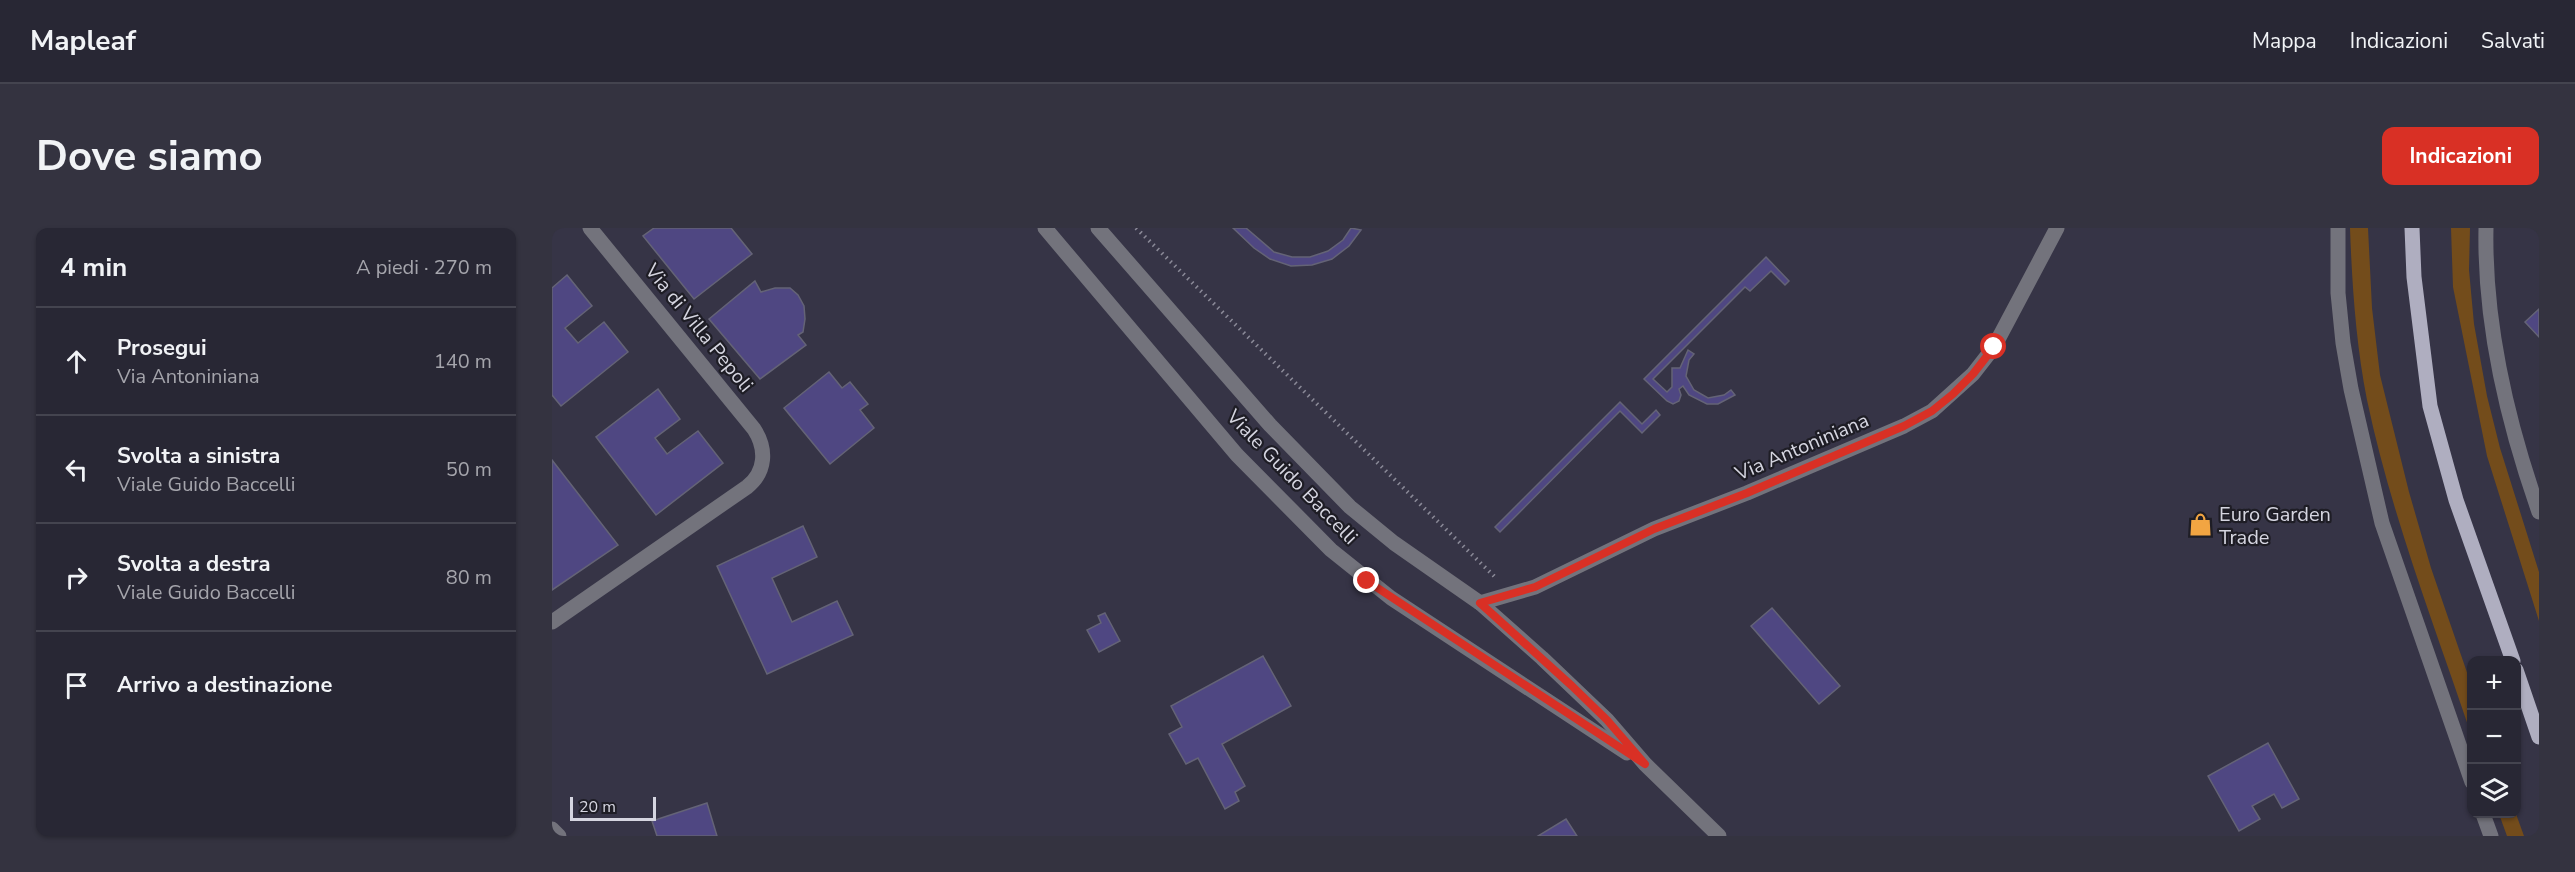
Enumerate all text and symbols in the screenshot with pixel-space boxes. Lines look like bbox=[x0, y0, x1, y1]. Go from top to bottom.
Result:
text: Mapleaf bbox=[30, 22, 136, 60]
text: Mappa bbox=[2252, 27, 2317, 55]
text: Indicazioni bbox=[2350, 27, 2448, 55]
text: Salvati bbox=[2481, 27, 2545, 55]
button: Indicazioni bbox=[2382, 127, 2539, 185]
text: Dove siamo bbox=[36, 128, 263, 185]
text: 4 min bbox=[60, 250, 127, 285]
text: A piedi · 270 m bbox=[356, 254, 492, 281]
street label: Via di Villa Pepoli bbox=[638, 257, 759, 398]
text: Prosegui bbox=[117, 333, 207, 363]
route start bbox=[1980, 333, 2006, 359]
icon: ahead bbox=[60, 345, 93, 378]
text: 140 m bbox=[434, 348, 492, 375]
text: Via Antoniniana bbox=[117, 363, 260, 390]
street label: Viale Guido Baccelli bbox=[1220, 403, 1364, 551]
street label: Via Antoniniana bbox=[1730, 407, 1873, 488]
text: Svolta a sinistra bbox=[117, 441, 280, 471]
icon: left bbox=[60, 453, 93, 486]
text: 50 m bbox=[446, 456, 492, 483]
text: Viale Guido Baccelli bbox=[117, 471, 295, 498]
place label: Euro Garden Trade bbox=[2219, 501, 2331, 551]
shop icon: Euro Garden Trade bbox=[2188, 512, 2214, 538]
text: Svolta a destra bbox=[117, 549, 271, 579]
icon: right bbox=[60, 561, 93, 594]
text: 80 m bbox=[446, 564, 492, 591]
route end bbox=[1353, 567, 1379, 593]
text: Viale Guido Baccelli bbox=[117, 579, 295, 606]
map controls bbox=[2467, 656, 2521, 818]
button: + bbox=[2467, 656, 2521, 710]
icon: arrive bbox=[60, 669, 93, 702]
text: Arrivo a destinazione bbox=[117, 670, 332, 700]
button: − bbox=[2467, 710, 2521, 764]
button: layers bbox=[2467, 764, 2521, 818]
scale bar bbox=[570, 794, 656, 822]
text: 20 m bbox=[579, 796, 616, 818]

